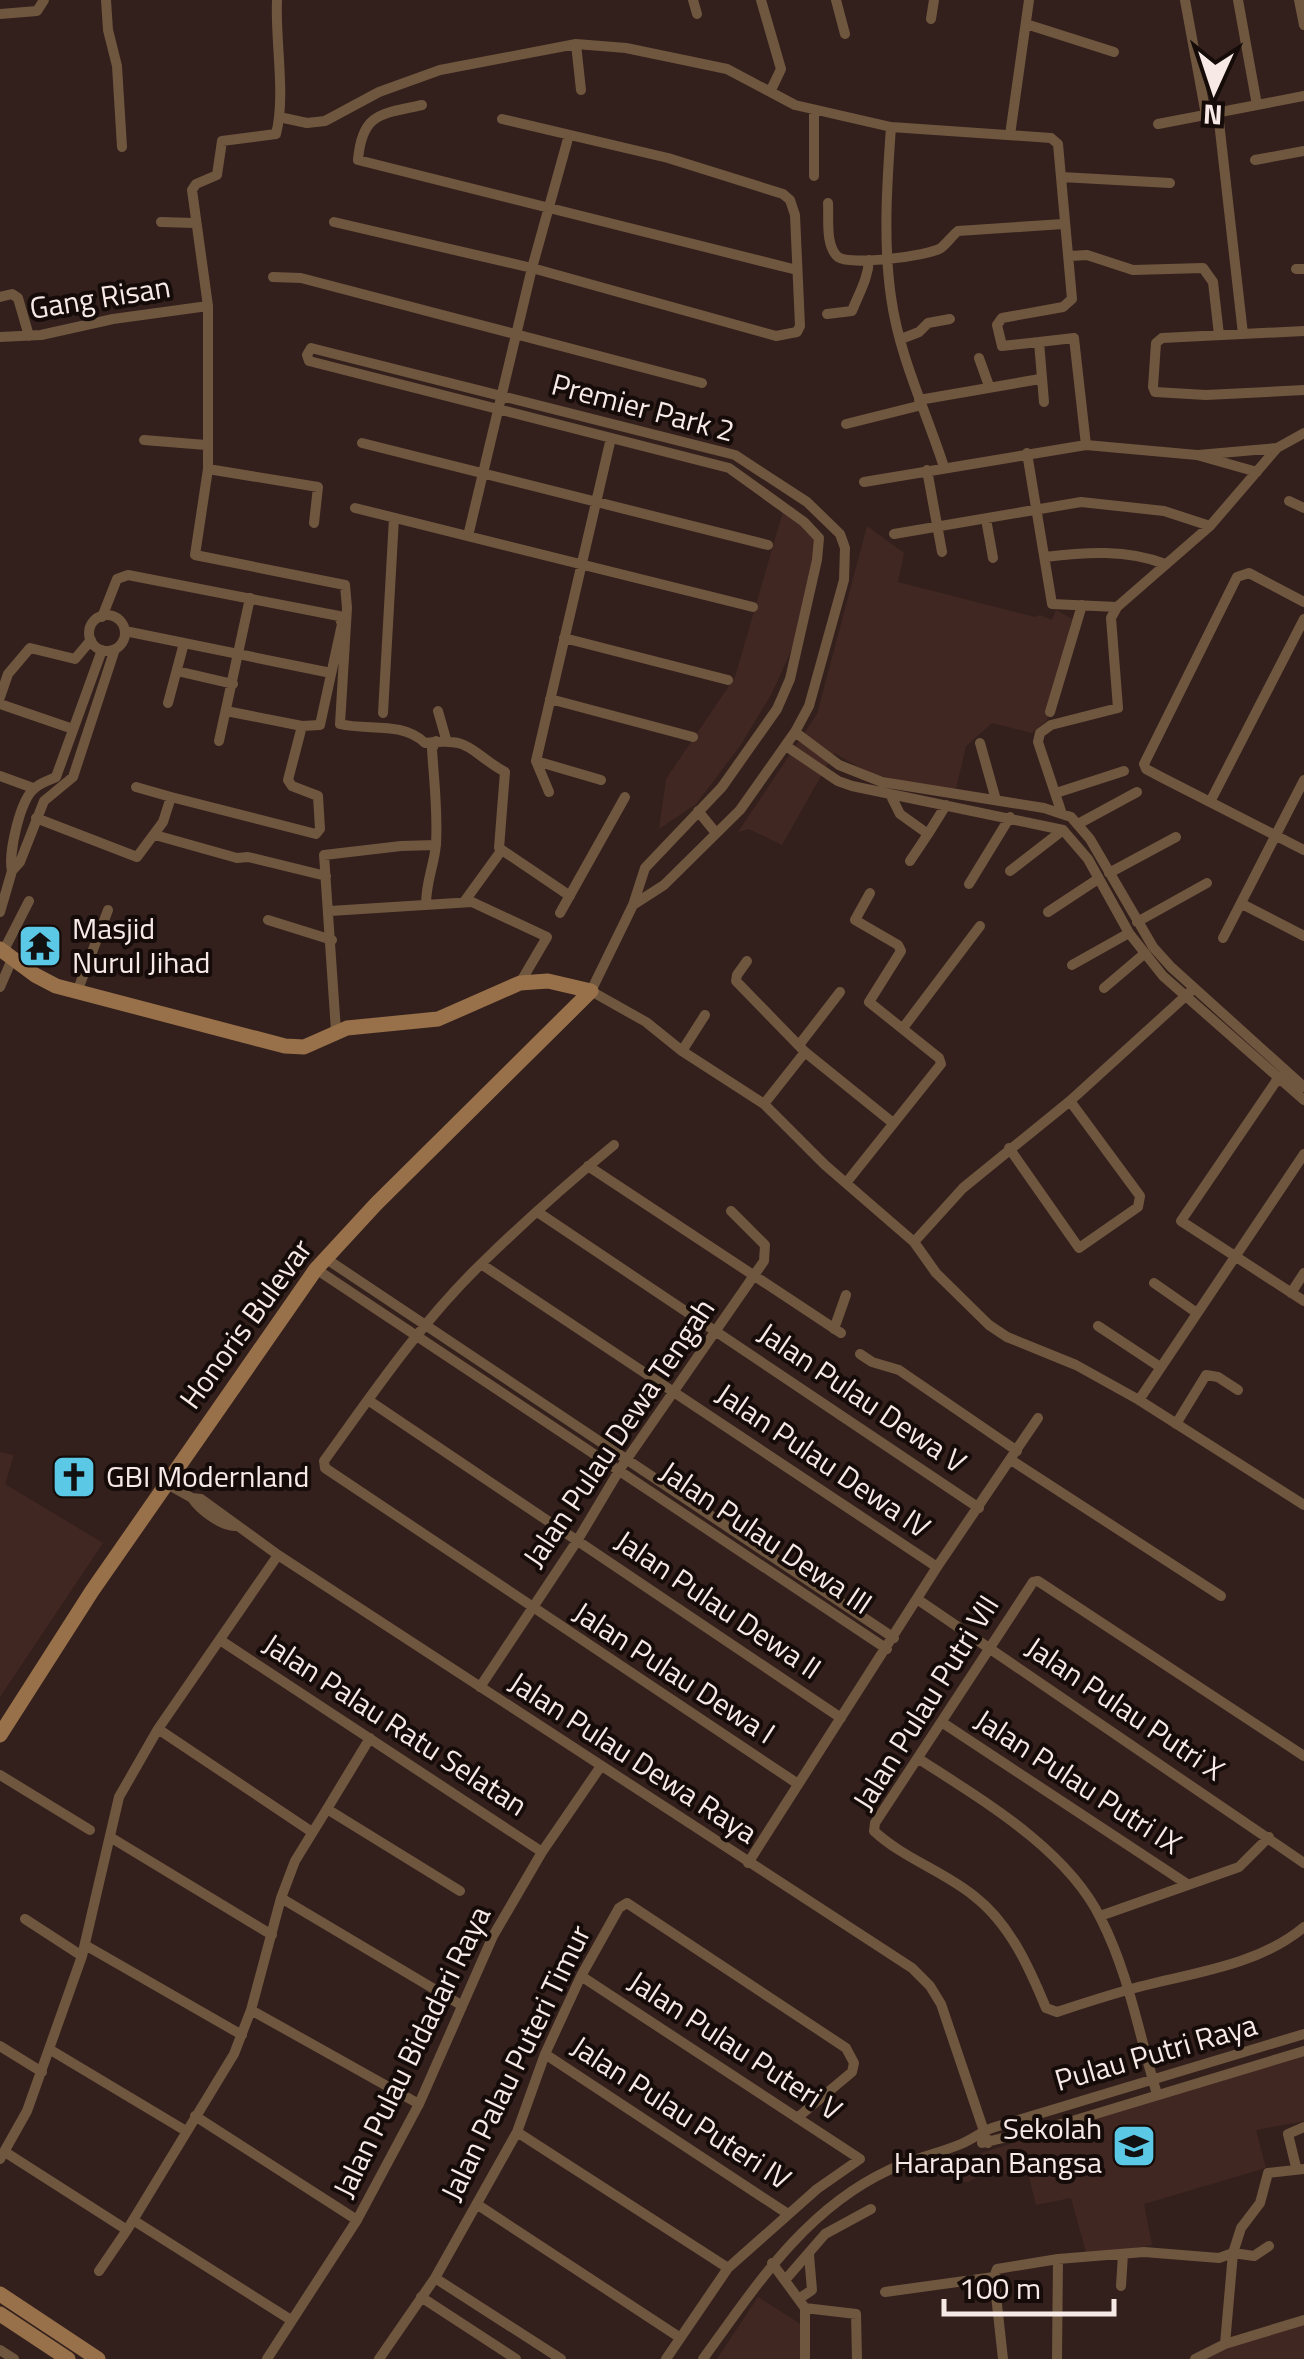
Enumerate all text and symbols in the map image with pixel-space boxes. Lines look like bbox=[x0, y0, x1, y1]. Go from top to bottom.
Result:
north arrow bbox=[1164, 40, 1264, 140]
text: N bbox=[1202, 93, 1223, 137]
street label: Gang Risan bbox=[26, 263, 173, 331]
street label: Premier Park 2 bbox=[547, 361, 740, 454]
place label: Masjid Nurul Jihad bbox=[72, 905, 210, 985]
temple icon: Masjid Nurul Jihad bbox=[17, 923, 63, 969]
street label: Honoris Bulevar bbox=[167, 1228, 323, 1418]
street label: Jalan Pulau Dewa Tengah bbox=[511, 1289, 726, 1576]
street label: Jalan Pulau Dewa V bbox=[749, 1310, 976, 1484]
street label: Jalan Pulau Dewa IV bbox=[707, 1371, 940, 1549]
place label: GBI Modernland bbox=[106, 1453, 309, 1499]
church icon: GBI Modernland bbox=[51, 1454, 97, 1500]
street label: Jalan Pulau Dewa III bbox=[653, 1454, 879, 1622]
street label: Jalan Pulau Putri VII bbox=[840, 1586, 1010, 1819]
street label: Jalan Pulau Dewa II bbox=[564, 1590, 785, 1755]
street label: Jalan Pulau Dewa I bbox=[567, 1595, 781, 1751]
street label: Jalan Palau Ratu Selatan bbox=[254, 1621, 537, 1827]
street label: Jalan Pulau Putri X bbox=[1017, 1624, 1234, 1792]
street label: Jalan Pulau Dewa Raya bbox=[500, 1659, 767, 1855]
street label: Jalan Pulau Putri IX bbox=[966, 1697, 1191, 1866]
street label: Jalan Pulau Bidadari Raya bbox=[320, 1898, 502, 2205]
street label: Jalan Palau Puteri Timur bbox=[428, 1917, 602, 2208]
street label: Jalan Pulau Puteri V bbox=[619, 1959, 852, 2132]
street label: Pulau Putri Raya bbox=[1049, 2001, 1262, 2103]
street label: Jalan Pulau Puteri IV bbox=[562, 2024, 801, 2201]
place label: Sekolah Harapan Bangsa bbox=[894, 2105, 1102, 2185]
school or university icon: Sekolah Harapan Bangsa bbox=[1111, 2123, 1157, 2169]
scale bar bbox=[944, 2254, 1114, 2316]
text: 100 m bbox=[959, 2265, 1041, 2311]

